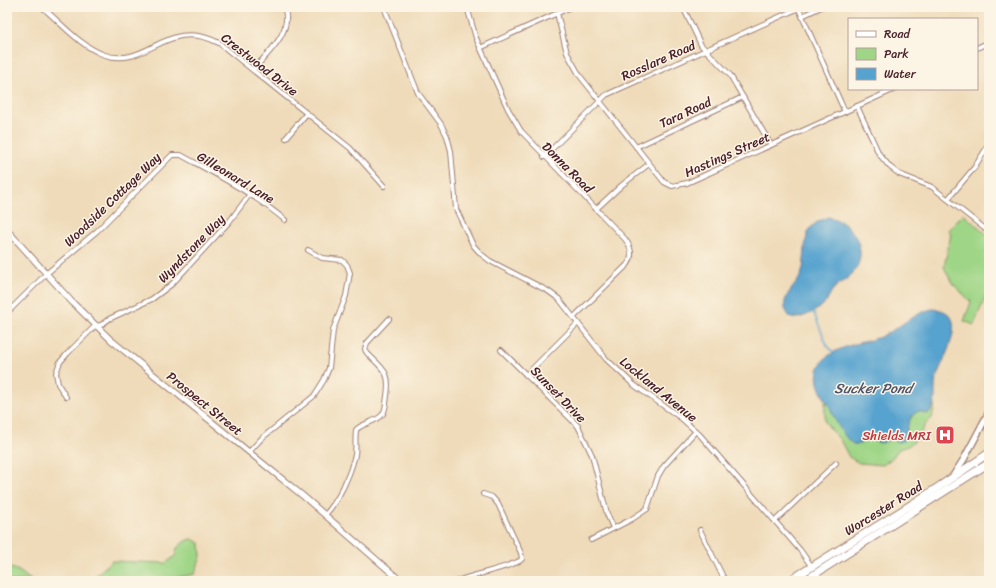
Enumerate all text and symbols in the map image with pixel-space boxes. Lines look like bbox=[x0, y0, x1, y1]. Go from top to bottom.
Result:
legend bbox=[848, 18, 978, 90]
text: Road bbox=[884, 23, 911, 45]
street label: Crestwood Drive bbox=[216, 27, 304, 102]
street label: Rosslare Road bbox=[617, 33, 700, 87]
text: Park bbox=[884, 43, 909, 65]
text: Water bbox=[884, 63, 917, 85]
street label: Tara Road bbox=[655, 90, 716, 135]
street label: Hastings Street bbox=[681, 125, 774, 184]
street label: Donna Road bbox=[536, 136, 600, 200]
street label: Gilleonard Lane bbox=[192, 145, 279, 210]
street label: Woodside Cottage Way bbox=[58, 146, 167, 252]
street label: Wyndstone Way bbox=[152, 208, 231, 288]
street label: Lockland Avenue bbox=[615, 351, 703, 428]
street label: Sunset Drive bbox=[525, 360, 592, 429]
street label: Prospect Street bbox=[161, 365, 248, 442]
water label: Sucker Pond bbox=[834, 376, 915, 401]
place label: Shields MRI bbox=[862, 424, 932, 447]
hospital icon: Shields MRI bbox=[934, 424, 956, 446]
street label: Worcester Road bbox=[839, 474, 928, 542]

